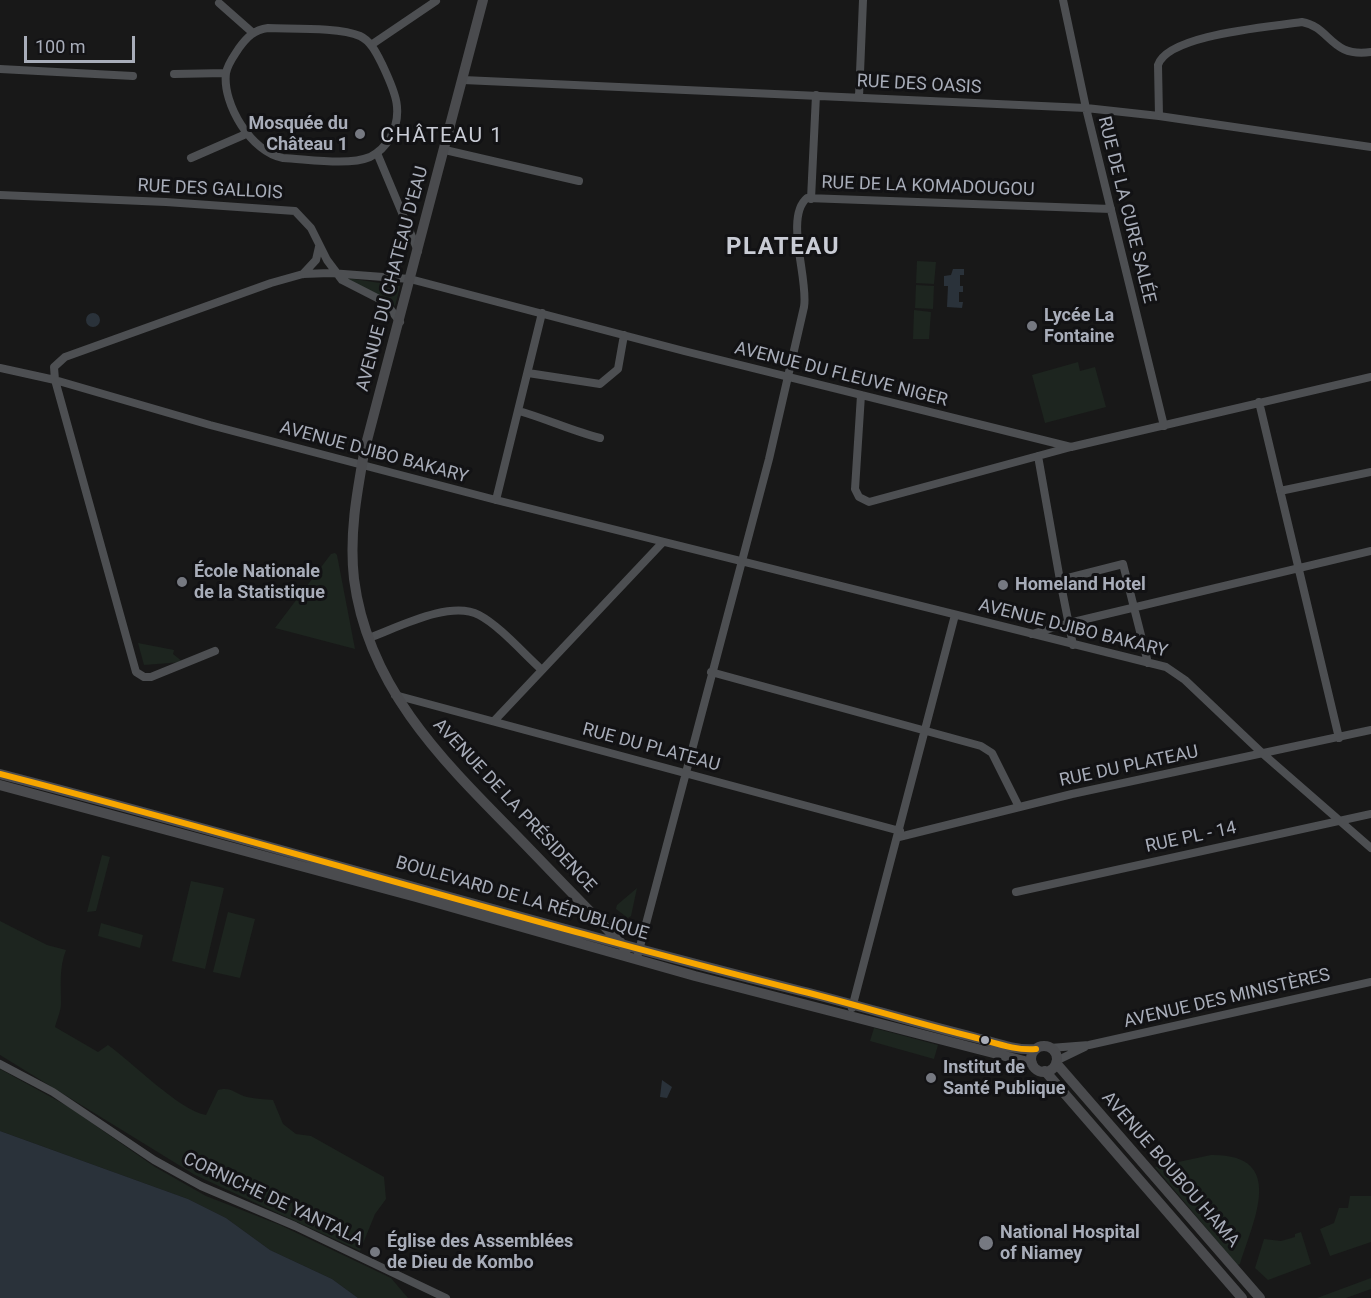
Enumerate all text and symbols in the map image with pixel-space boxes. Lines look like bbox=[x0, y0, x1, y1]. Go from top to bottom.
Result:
scale bar bbox=[27, 24, 138, 62]
text: 100 m bbox=[35, 36, 86, 57]
street label: RUE DES OASIS bbox=[856, 71, 982, 99]
place label: Mosquée du Château 1 bbox=[248, 113, 348, 156]
street label: RUE DE LA CURE SALÉE bbox=[1092, 114, 1160, 306]
district label: CHÂTEAU 1 bbox=[380, 124, 504, 150]
marker: Mosquée du Château 1 bbox=[353, 127, 367, 141]
street label: AVENUE DU CHATEAU D'EAU bbox=[353, 164, 433, 394]
street label: RUE DE LA KOMADOUGOU bbox=[821, 172, 1035, 202]
street label: RUE DES GALLOIS bbox=[137, 175, 283, 205]
district label: PLATEAU bbox=[726, 234, 840, 262]
place label: Lycée La Fontaine bbox=[1044, 305, 1114, 348]
marker: Lycée La Fontaine bbox=[1025, 319, 1039, 333]
street label: AVENUE DU FLEUVE NIGER bbox=[732, 338, 950, 412]
street label: AVENUE DJIBO BAKARY bbox=[277, 417, 471, 489]
place label: École Nationale de la Statistique bbox=[194, 561, 325, 604]
place label: Homeland Hotel bbox=[1015, 574, 1146, 596]
marker: École Nationale de la Statistique bbox=[175, 575, 189, 589]
marker: Homeland Hotel bbox=[996, 578, 1010, 592]
street label: AVENUE DJIBO BAKARY bbox=[976, 595, 1170, 663]
street label: AVENUE DE LA PRÉSIDENCE bbox=[428, 715, 600, 897]
street label: RUE DU PLATEAU bbox=[580, 719, 722, 777]
street label: RUE DU PLATEAU bbox=[1058, 742, 1200, 792]
street label: RUE PL - 14 bbox=[1143, 818, 1239, 858]
street label: BOULEVARD DE LA RÉPUBLIQUE bbox=[393, 852, 651, 946]
street label: AVENUE DES MINISTÈRES bbox=[1122, 965, 1332, 1033]
unlabelled marker bbox=[979, 1034, 991, 1046]
place label: Institut de Santé Publique bbox=[943, 1057, 1065, 1100]
marker: Institut de Santé Publique bbox=[924, 1071, 938, 1085]
street label: AVENUE BOUBOU HAMA bbox=[1096, 1088, 1244, 1252]
street label: CORNICHE DE YANTALA bbox=[179, 1149, 367, 1251]
place label: National Hospital of Niamey bbox=[1000, 1222, 1140, 1264]
place label: Église des Assemblées de Dieu de Kombo bbox=[387, 1231, 573, 1274]
marker: National Hospital of Niamey bbox=[977, 1234, 995, 1252]
marker: Église des Assemblées de Dieu de Kombo bbox=[368, 1245, 382, 1259]

